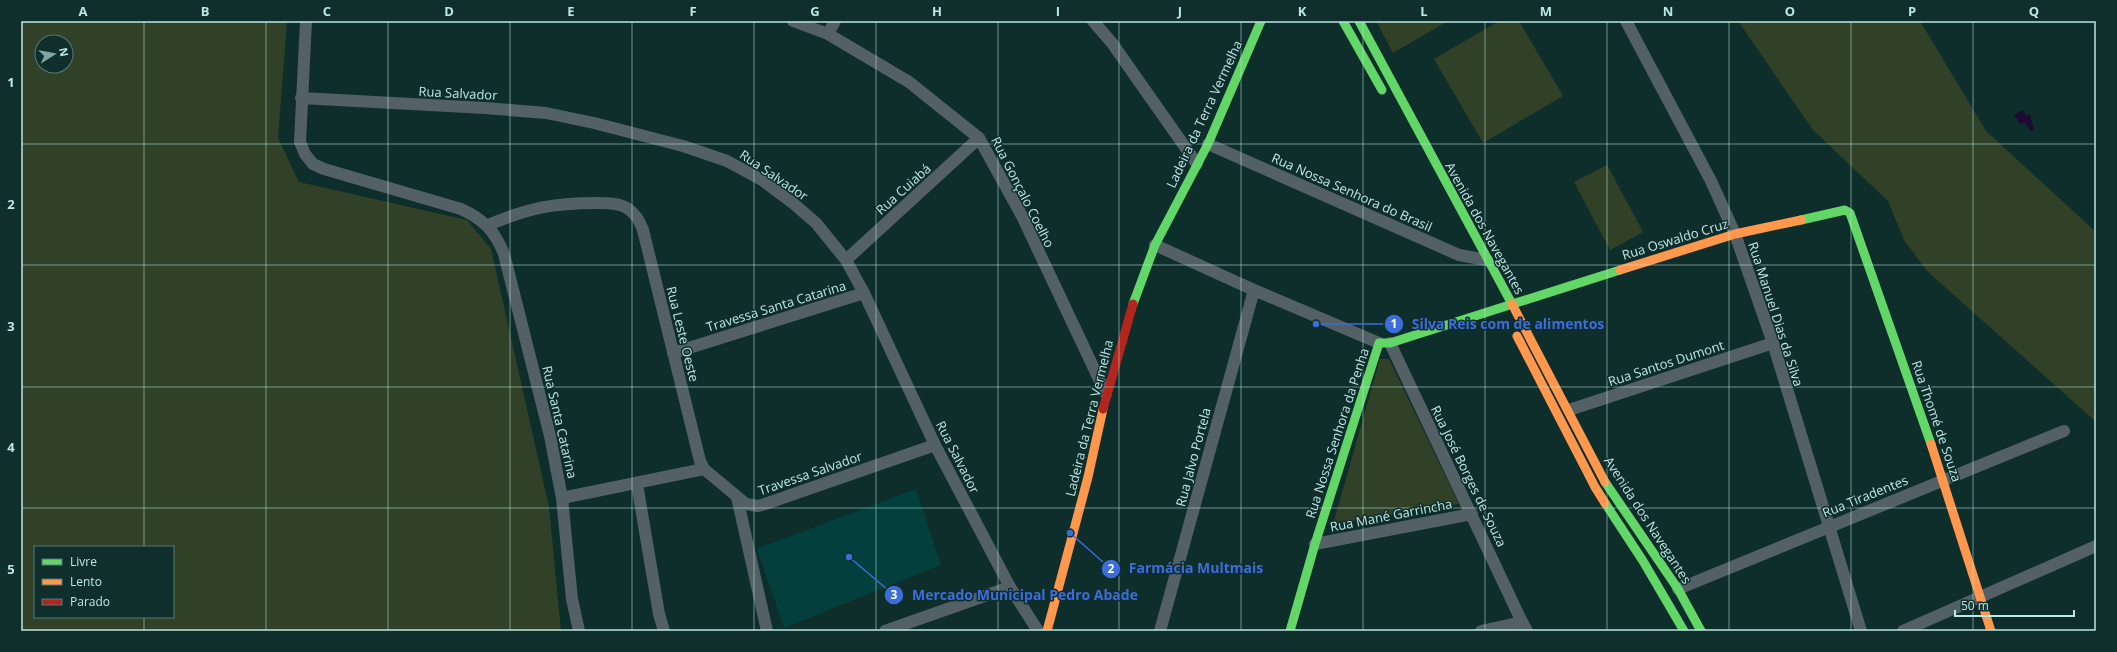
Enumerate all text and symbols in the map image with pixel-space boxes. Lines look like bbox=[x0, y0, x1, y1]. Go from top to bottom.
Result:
text: A bbox=[79, 2, 88, 20]
text: B bbox=[201, 2, 210, 20]
text: C bbox=[323, 2, 331, 20]
text: D bbox=[444, 2, 454, 20]
text: E bbox=[567, 2, 575, 20]
text: F bbox=[689, 2, 697, 20]
text: G bbox=[810, 2, 820, 20]
text: H bbox=[932, 2, 942, 20]
text: I bbox=[1056, 2, 1060, 20]
text: J bbox=[1177, 2, 1182, 20]
text: K bbox=[1298, 2, 1307, 20]
text: L bbox=[1420, 2, 1428, 20]
text: M bbox=[1540, 2, 1552, 20]
text: N bbox=[1663, 2, 1673, 20]
text: O bbox=[1785, 2, 1795, 20]
text: P bbox=[1908, 2, 1916, 20]
text: Q bbox=[2029, 2, 2039, 20]
north arrow bbox=[34, 34, 74, 74]
street label: Ladeira da Terra Vermelha bbox=[1162, 37, 1246, 191]
text: N bbox=[56, 46, 73, 58]
text: 1 bbox=[7, 73, 15, 91]
street label: Rua Salvador bbox=[418, 82, 499, 104]
street label: Rua Gonçalo Coelho bbox=[987, 133, 1059, 251]
street label: Rua Salvador bbox=[736, 145, 812, 205]
street label: Rua Nossa Senhora do Brasil bbox=[1269, 148, 1435, 236]
street label: Rua Cuiabá bbox=[872, 159, 934, 219]
street label: Avenida dos Navegantes bbox=[1441, 159, 1529, 297]
text: 2 bbox=[7, 195, 15, 213]
street label: Rua Oswaldo Cruz bbox=[1620, 214, 1730, 264]
street label: Rua Manuel Dias da Silva bbox=[1744, 239, 1808, 389]
street label: Travessa Santa Catarina bbox=[704, 276, 848, 336]
street label: Rua Leste Oeste bbox=[662, 284, 704, 384]
callout: Silva Reis com de alimentos bbox=[1384, 311, 1612, 337]
text: Silva Reis com de alimentos bbox=[1412, 314, 1604, 333]
text: 1 bbox=[1391, 315, 1397, 332]
text: 3 bbox=[7, 317, 15, 335]
street label: Rua Santos Dumont bbox=[1606, 336, 1727, 390]
street label: Ladeira da Terra Vermelha bbox=[1061, 338, 1117, 498]
street label: Rua Nossa Senhora da Penha bbox=[1301, 346, 1373, 520]
street label: Rua Thomé de Souza bbox=[1908, 358, 1966, 484]
street label: Rua Santa Catarina bbox=[538, 364, 582, 480]
street label: Rua José Borges de Souza bbox=[1427, 402, 1511, 550]
street label: Rua Jalvo Portela bbox=[1171, 406, 1215, 508]
street label: Rua Salvador bbox=[932, 418, 984, 497]
text: 4 bbox=[7, 438, 15, 456]
street label: Travessa Salvador bbox=[756, 447, 865, 499]
street label: Avenida dos Navegantes bbox=[1600, 453, 1696, 587]
street label: Rua Tiradentes bbox=[1819, 471, 1911, 521]
street label: Rua Mané Garrincha bbox=[1328, 494, 1454, 536]
legend bbox=[34, 546, 174, 618]
text: Livre bbox=[70, 553, 97, 570]
callout: Farmácia Multmais bbox=[1101, 556, 1271, 582]
text: Farmácia Multmais bbox=[1129, 558, 1263, 577]
text: 5 bbox=[7, 560, 15, 578]
text: 2 bbox=[1108, 560, 1115, 577]
text: Lento bbox=[70, 573, 102, 590]
callout: Mercado Municipal Pedro Abade bbox=[884, 582, 1146, 608]
text: Mercado Municipal Pedro Abade bbox=[912, 585, 1138, 604]
text: 3 bbox=[891, 586, 898, 603]
scale bar bbox=[1955, 592, 2074, 618]
text: Parado bbox=[70, 593, 110, 610]
text: 50 m bbox=[1961, 597, 1989, 614]

